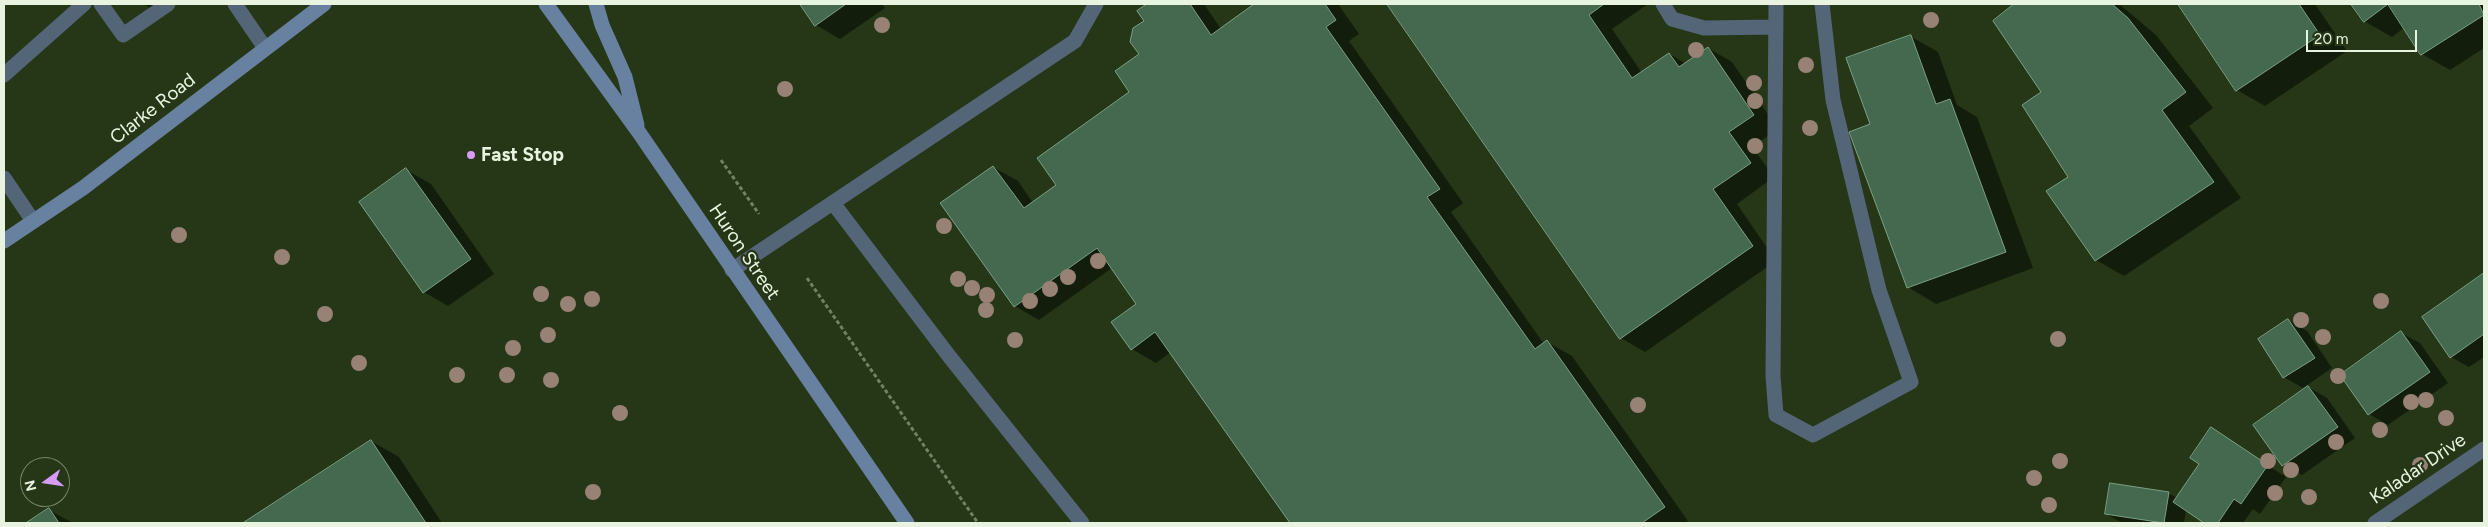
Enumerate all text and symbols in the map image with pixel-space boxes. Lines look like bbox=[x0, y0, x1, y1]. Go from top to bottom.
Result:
scale bar bbox=[2308, 20, 2419, 52]
text: 20 m bbox=[2314, 30, 2348, 48]
street label: Clarke Road bbox=[106, 69, 200, 149]
place label: Fast Stop bbox=[481, 144, 564, 166]
marker: Fast Stop bbox=[465, 149, 477, 161]
street label: Huron Street bbox=[704, 200, 784, 304]
street label: Kaladar Drive bbox=[2366, 429, 2470, 509]
north arrow bbox=[20, 457, 70, 507]
text: N bbox=[21, 478, 40, 493]

